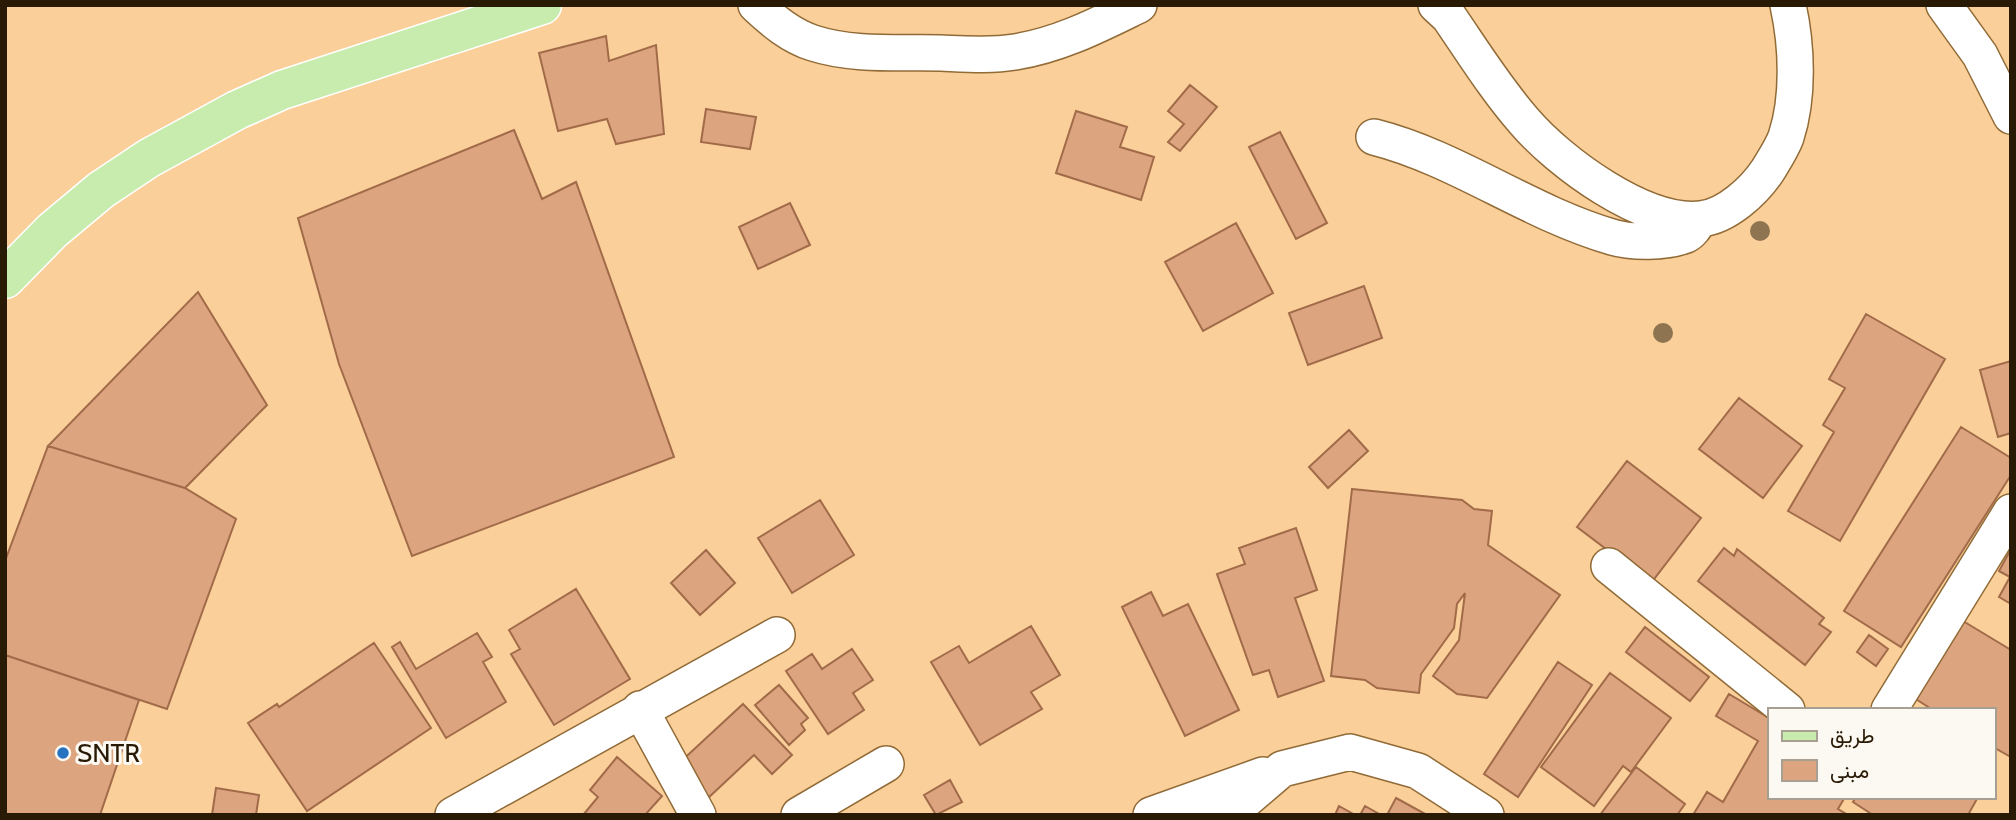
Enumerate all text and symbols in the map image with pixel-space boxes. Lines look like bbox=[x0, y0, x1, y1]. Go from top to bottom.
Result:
legend bbox=[1768, 708, 1995, 799]
text: طريق bbox=[1830, 723, 1875, 749]
place label: SNTR bbox=[77, 737, 140, 769]
marker: SNTR bbox=[55, 745, 71, 761]
text: مبنى bbox=[1830, 758, 1869, 783]

